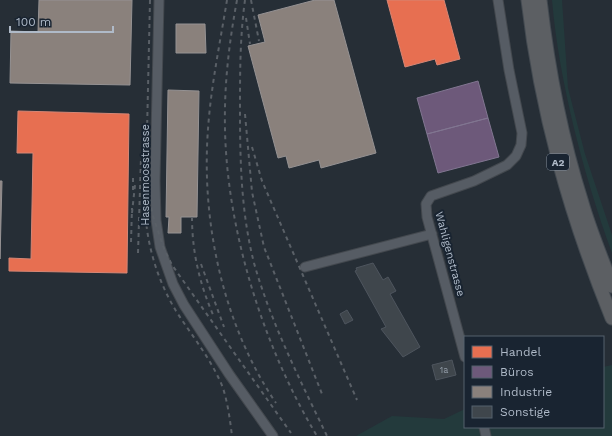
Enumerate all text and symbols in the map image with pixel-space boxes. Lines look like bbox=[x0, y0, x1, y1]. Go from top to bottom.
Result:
scale bar bbox=[10, 8, 113, 34]
text: 100 m bbox=[16, 15, 51, 29]
street label: Hasenmoosstrasse bbox=[139, 124, 152, 226]
road number: A2 bbox=[547, 154, 569, 170]
street label: Wahligenstrasse bbox=[432, 210, 468, 298]
legend bbox=[464, 336, 604, 428]
text: Handel bbox=[500, 345, 541, 359]
house number: 1a bbox=[440, 365, 448, 375]
text: Büros bbox=[500, 365, 533, 379]
text: Industrie bbox=[500, 385, 552, 399]
text: Sonstige bbox=[500, 405, 550, 419]

